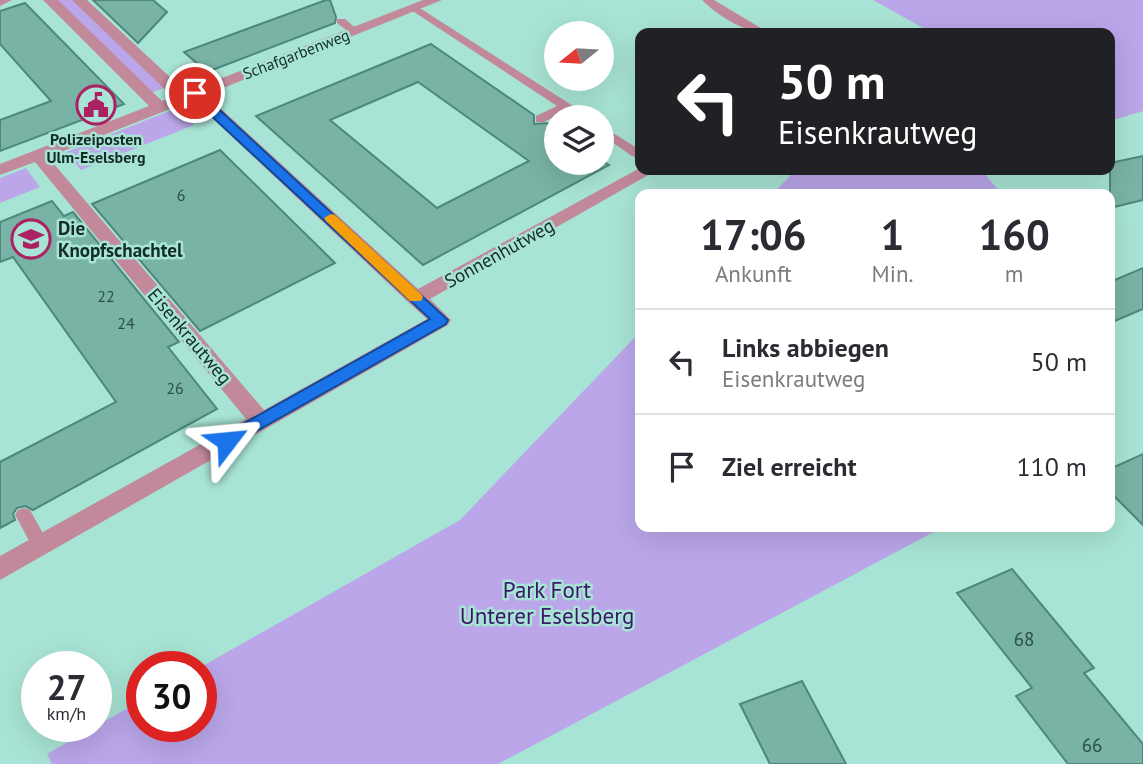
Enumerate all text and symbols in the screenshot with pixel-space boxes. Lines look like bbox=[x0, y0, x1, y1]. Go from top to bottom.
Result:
north arrow bbox=[544, 21, 614, 91]
map controls bbox=[544, 21, 614, 175]
street label: Schafgarbenweg bbox=[240, 24, 352, 84]
text: 50 m bbox=[778, 49, 885, 113]
icon: left bbox=[663, 56, 754, 147]
pin bbox=[165, 63, 225, 123]
icon: arrive bbox=[176, 74, 214, 112]
public building icon: Polizeiposten Ulm-Eselsberg bbox=[75, 84, 117, 126]
button: layers bbox=[544, 105, 614, 175]
text: Eisenkrautweg bbox=[778, 111, 977, 153]
place label: Polizeiposten Ulm-Eselsberg bbox=[47, 129, 145, 167]
house number: 6 bbox=[177, 185, 185, 205]
text: 17:06 bbox=[700, 207, 807, 262]
text: 1 bbox=[881, 207, 904, 262]
text: 160 bbox=[978, 207, 1050, 262]
street label: Sonnenhutweg bbox=[440, 213, 558, 293]
place label: Die Knopfschachtel bbox=[58, 216, 183, 262]
school or university icon: Die Knopfschachtel bbox=[10, 218, 52, 260]
text: Ankunft bbox=[715, 259, 792, 288]
text: Min. bbox=[872, 259, 913, 288]
text: m bbox=[1005, 259, 1024, 288]
street label: Eisenkrautweg bbox=[143, 283, 237, 389]
house number: 22 bbox=[97, 286, 115, 306]
house number: 24 bbox=[117, 313, 135, 333]
text: Links abbiegen bbox=[722, 331, 889, 364]
icon: left bbox=[663, 343, 701, 381]
text: 50 m bbox=[1031, 345, 1087, 378]
text: Eisenkrautweg bbox=[722, 364, 865, 393]
house number: 26 bbox=[166, 378, 184, 398]
position arrow bbox=[190, 404, 264, 478]
icon: arrive bbox=[663, 448, 701, 486]
text: Ziel erreicht bbox=[722, 450, 857, 483]
text: 110 m bbox=[1016, 450, 1087, 483]
park label: Park Fort Unterer Eselsberg bbox=[460, 575, 634, 630]
house number: 68 bbox=[1014, 627, 1034, 651]
speed limit sign: 30 bbox=[126, 651, 217, 742]
text: 27 bbox=[47, 664, 86, 710]
text: km/h bbox=[47, 702, 86, 725]
house number: 66 bbox=[1082, 733, 1102, 757]

